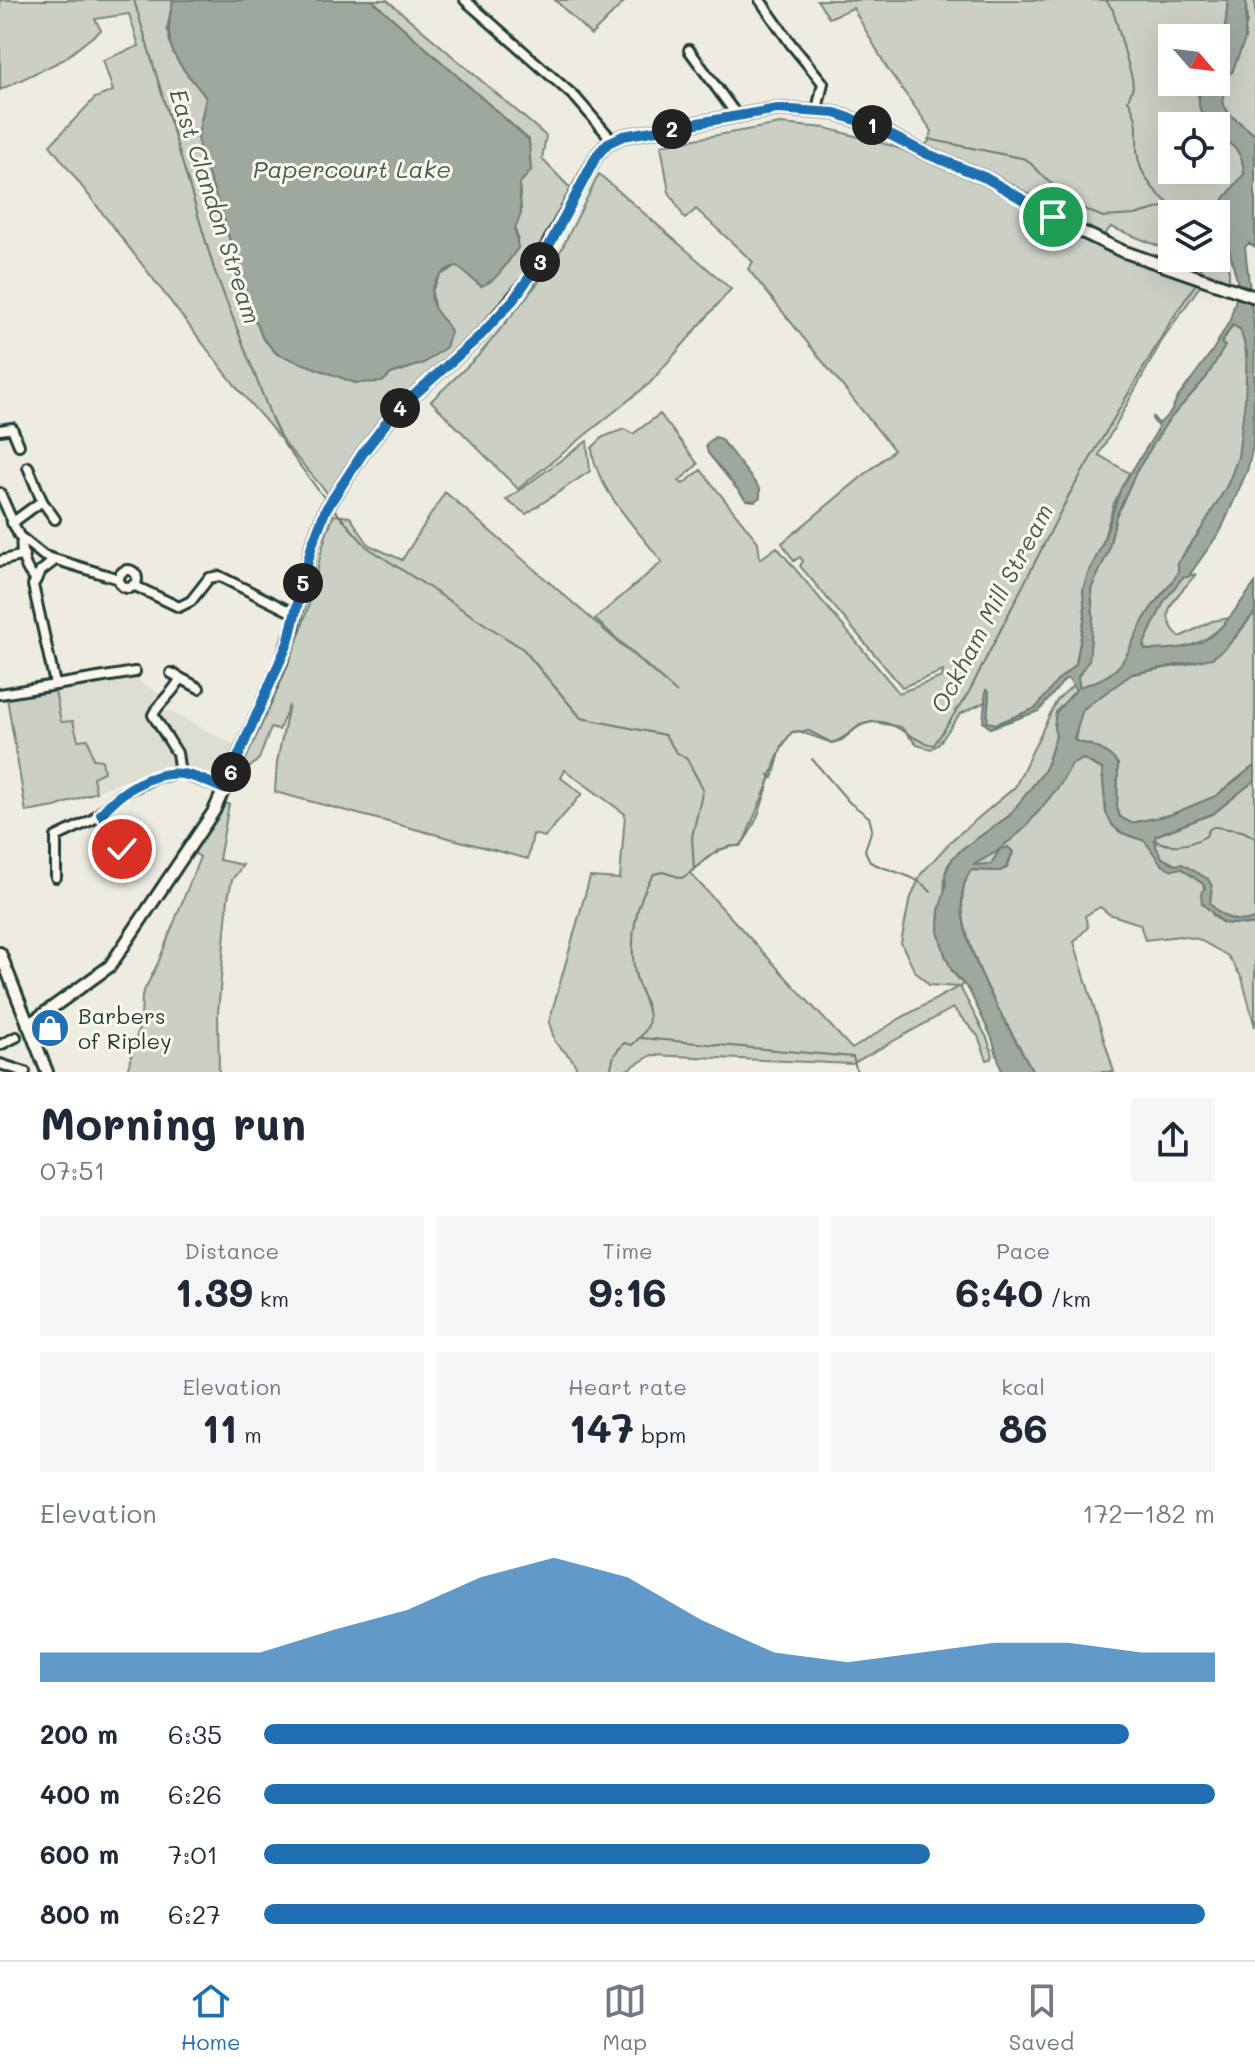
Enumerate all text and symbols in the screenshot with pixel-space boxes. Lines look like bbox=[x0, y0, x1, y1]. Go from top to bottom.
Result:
north arrow bbox=[1158, 24, 1230, 96]
map controls bbox=[1158, 24, 1230, 272]
water label: East Clandon Stream bbox=[163, 84, 269, 328]
pin: 1 bbox=[852, 105, 892, 145]
pin: 2 bbox=[652, 109, 692, 149]
text: 1 bbox=[867, 110, 877, 139]
button: locate bbox=[1158, 112, 1230, 184]
text: 2 bbox=[666, 114, 678, 143]
water label: Papercourt Lake bbox=[253, 153, 451, 184]
pin bbox=[1019, 183, 1087, 251]
icon: arrive bbox=[1031, 195, 1075, 239]
button: layers bbox=[1158, 200, 1230, 272]
pin: 3 bbox=[520, 242, 560, 282]
text: 3 bbox=[533, 247, 547, 276]
pin: 4 bbox=[380, 388, 420, 428]
text: 4 bbox=[393, 393, 407, 422]
water label: Ockham Mill Stream bbox=[923, 498, 1059, 718]
pin: 5 bbox=[283, 563, 323, 603]
text: 5 bbox=[297, 568, 309, 597]
pin: 6 bbox=[211, 752, 251, 792]
text: 6 bbox=[224, 757, 238, 786]
pin bbox=[88, 815, 156, 883]
icon: check bbox=[100, 827, 144, 871]
place label: Barbers of Ripley bbox=[78, 1001, 172, 1055]
shop icon: Barbers of Ripley bbox=[29, 1007, 71, 1049]
text: Morning run bbox=[40, 1094, 306, 1151]
button: share bbox=[1131, 1098, 1215, 1182]
text: 07:51 bbox=[40, 1153, 105, 1187]
text: Distance bbox=[184, 1236, 279, 1265]
text: Time bbox=[602, 1236, 653, 1265]
text: Pace bbox=[996, 1236, 1050, 1265]
text: 1.39 bbox=[175, 1265, 253, 1317]
text: 9:16 bbox=[588, 1265, 667, 1317]
text: 6:40 bbox=[955, 1265, 1043, 1317]
text: km bbox=[253, 1284, 289, 1313]
text: /km bbox=[1043, 1284, 1091, 1313]
text: Elevation bbox=[182, 1372, 281, 1401]
text: Heart rate bbox=[568, 1372, 687, 1401]
text: kcal bbox=[1001, 1372, 1045, 1401]
text: 11 bbox=[202, 1401, 237, 1453]
text: 147 bbox=[569, 1401, 634, 1453]
text: 86 bbox=[999, 1401, 1048, 1453]
text: m bbox=[237, 1420, 262, 1449]
text: bpm bbox=[634, 1420, 686, 1449]
text: Elevation bbox=[40, 1496, 157, 1530]
text: 172–182 m bbox=[1082, 1496, 1215, 1530]
text: 200 m bbox=[40, 1717, 118, 1751]
text: 6:35 bbox=[168, 1717, 222, 1751]
text: 400 m bbox=[40, 1777, 120, 1811]
text: 6:26 bbox=[168, 1777, 222, 1811]
text: 600 m bbox=[40, 1837, 119, 1871]
text: 7:01 bbox=[168, 1837, 218, 1871]
text: 800 m bbox=[40, 1897, 120, 1931]
text: 6:27 bbox=[168, 1897, 221, 1931]
tab: Home bbox=[181, 1979, 241, 2056]
tab: Map bbox=[602, 1979, 647, 2056]
tab: Saved bbox=[1009, 1979, 1074, 2056]

